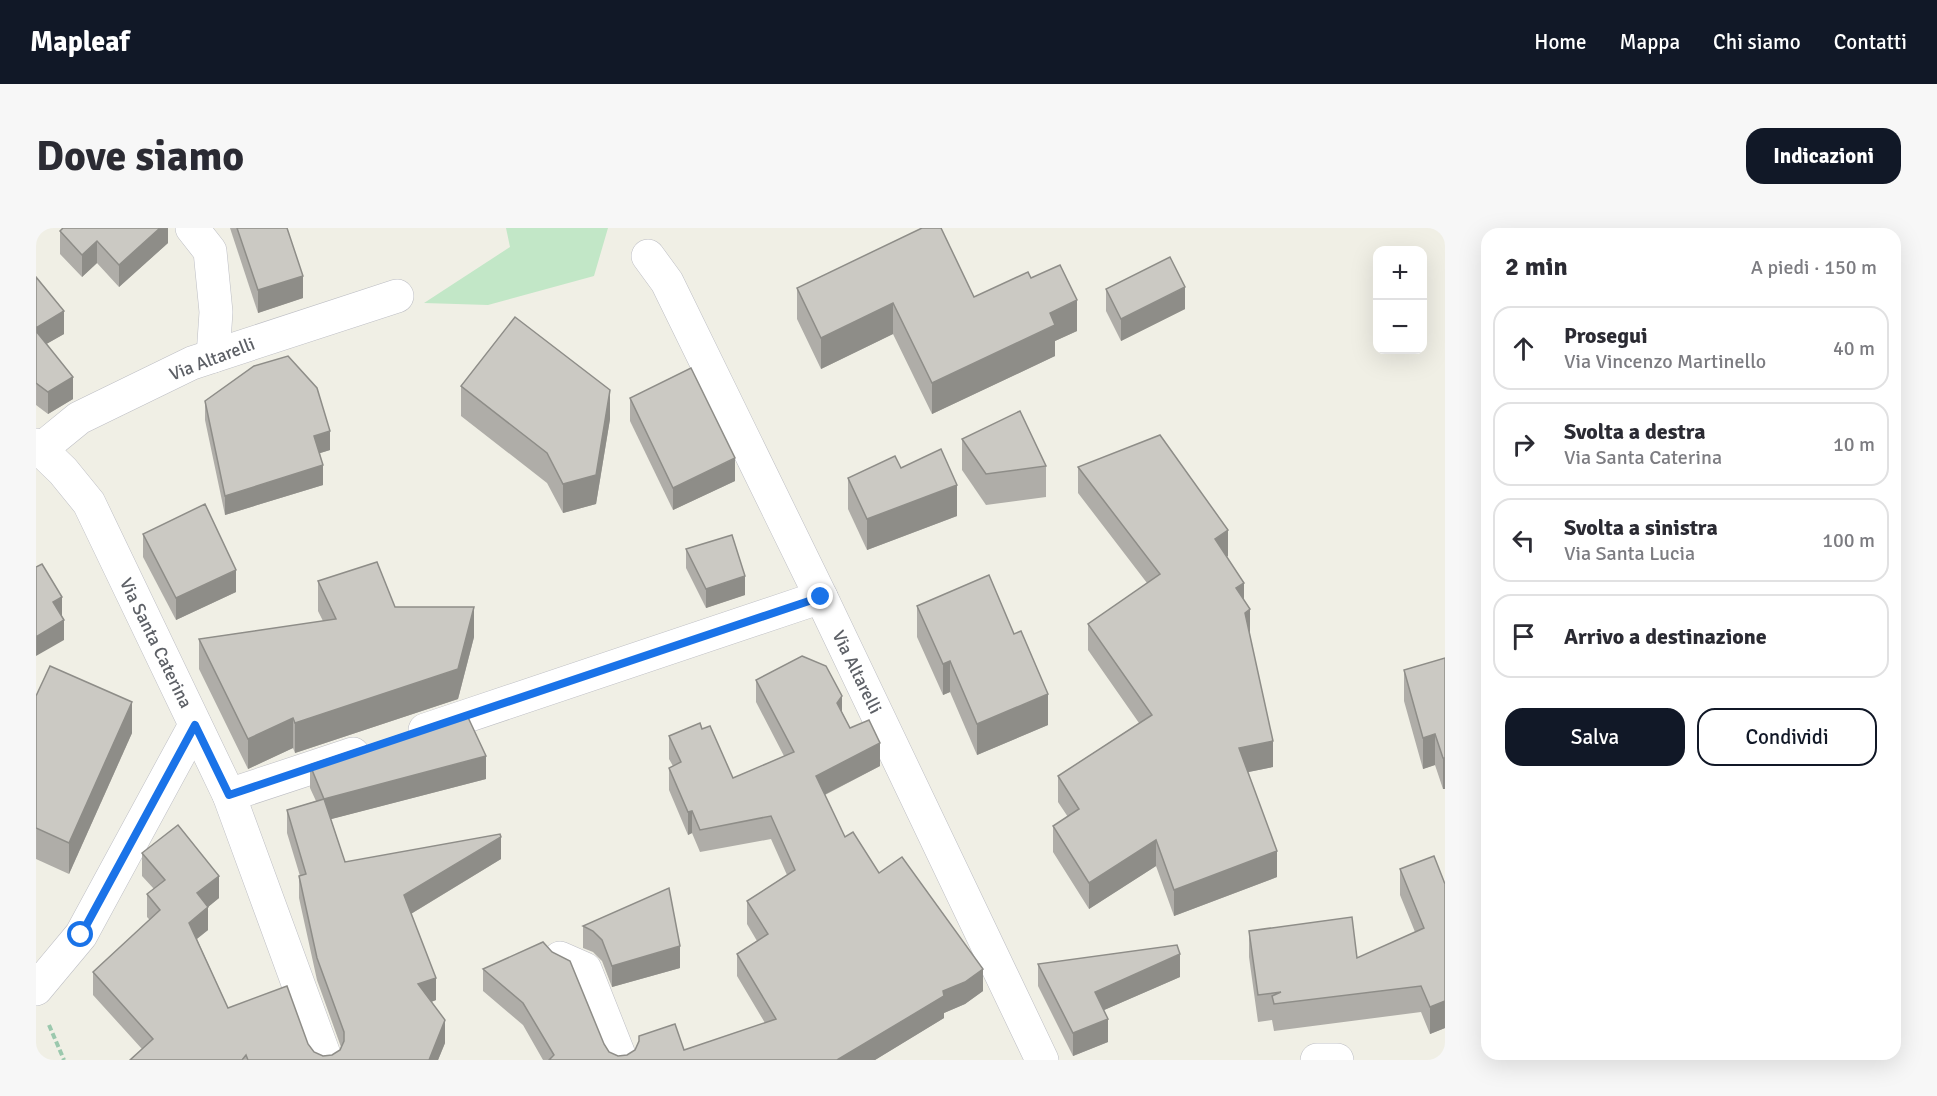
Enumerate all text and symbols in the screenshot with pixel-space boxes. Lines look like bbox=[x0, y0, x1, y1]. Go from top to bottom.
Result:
text: Mapleaf bbox=[30, 25, 130, 59]
text: Home bbox=[1534, 29, 1587, 55]
text: Mappa bbox=[1620, 29, 1680, 55]
text: Chi siamo bbox=[1713, 29, 1801, 55]
text: Contatti bbox=[1834, 29, 1907, 55]
button: Indicazioni bbox=[1746, 128, 1901, 184]
text: Dove siamo bbox=[36, 131, 244, 182]
map controls bbox=[1373, 246, 1427, 354]
button: + bbox=[1373, 246, 1427, 300]
text: 2 min bbox=[1505, 251, 1568, 283]
text: A piedi · 150 m bbox=[1751, 255, 1877, 280]
button: − bbox=[1373, 300, 1427, 354]
text: Prosegui bbox=[1564, 322, 1648, 349]
icon: ahead bbox=[1507, 332, 1540, 365]
street label: Via Altarelli bbox=[166, 333, 258, 385]
text: 40 m bbox=[1833, 336, 1875, 361]
text: Via Vincenzo Martinello bbox=[1564, 349, 1766, 374]
text: Svolta a destra bbox=[1564, 418, 1705, 445]
icon: right bbox=[1507, 428, 1540, 461]
text: 10 m bbox=[1833, 432, 1875, 457]
text: Via Santa Caterina bbox=[1564, 445, 1722, 470]
text: Svolta a sinistra bbox=[1564, 514, 1718, 541]
icon: left bbox=[1507, 524, 1540, 557]
text: 100 m bbox=[1822, 528, 1875, 553]
text: Via Santa Lucia bbox=[1564, 541, 1695, 566]
street label: Via Santa Caterina bbox=[115, 574, 197, 712]
route end bbox=[807, 583, 833, 609]
icon: arrive bbox=[1507, 620, 1540, 653]
text: Arrivo a destinazione bbox=[1564, 623, 1767, 650]
street label: Via Altarelli bbox=[827, 627, 887, 717]
button: Salva bbox=[1505, 708, 1685, 766]
button: Condividi bbox=[1697, 708, 1877, 766]
route start bbox=[67, 921, 93, 947]

